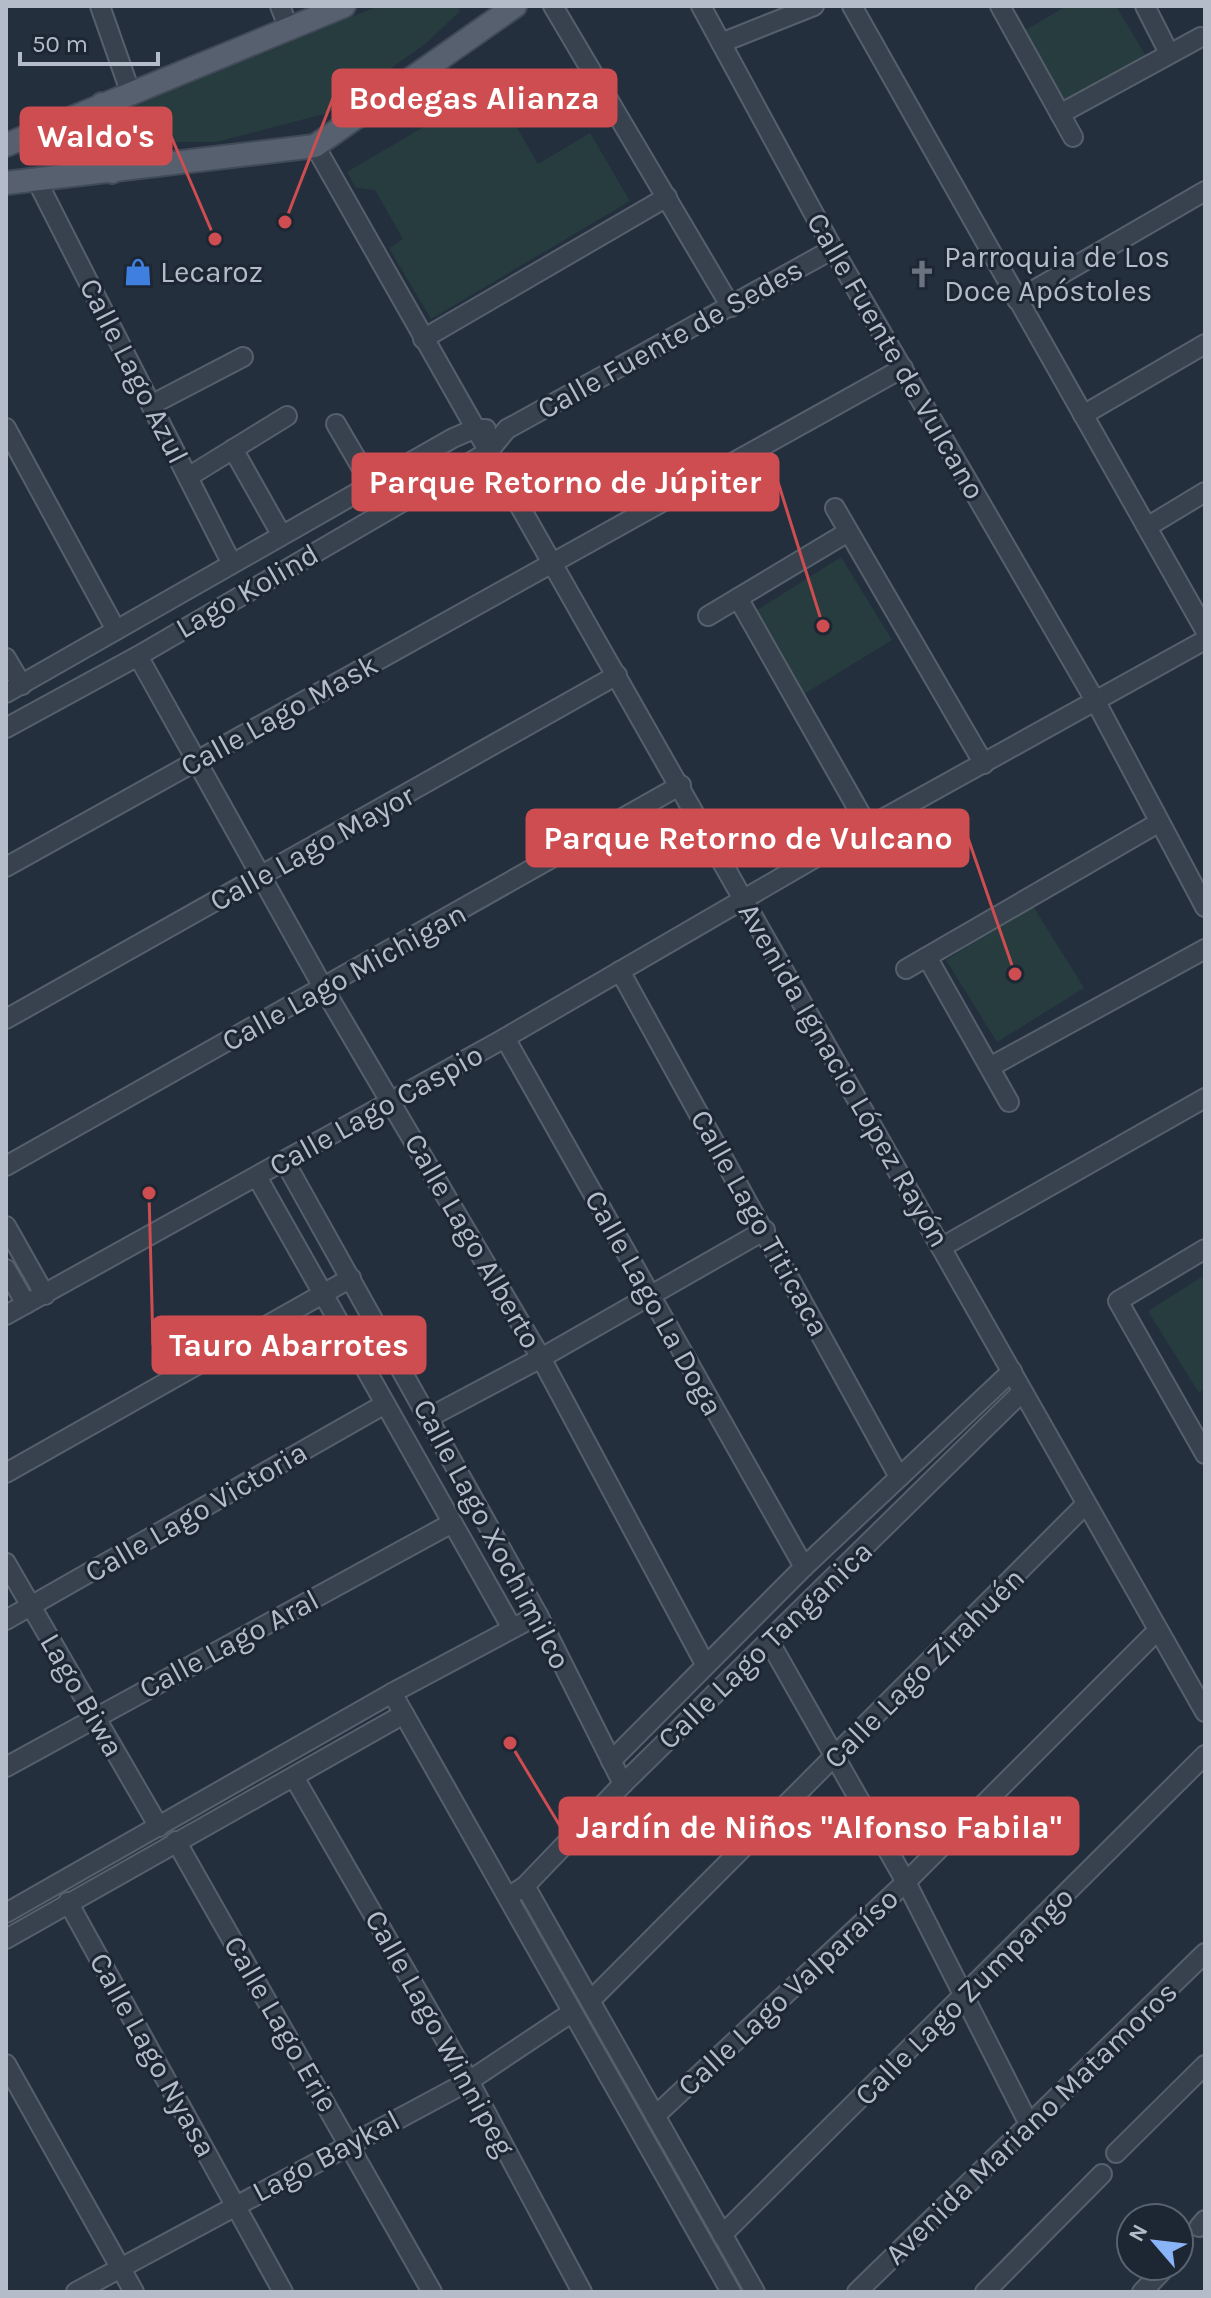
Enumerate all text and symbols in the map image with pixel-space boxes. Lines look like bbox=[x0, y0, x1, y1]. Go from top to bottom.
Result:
scale bar bbox=[20, 16, 158, 66]
text: 50 m bbox=[32, 30, 88, 58]
callout: Bodegas Alianza bbox=[333, 70, 616, 126]
text: Bodegas Alianza bbox=[348, 80, 600, 117]
callout: Waldo's bbox=[21, 108, 171, 164]
text: Waldo's bbox=[37, 118, 155, 155]
street label: Calle Fuente de Vulcano bbox=[799, 206, 993, 506]
place label: Parroquia de Los Doce Apóstoles bbox=[944, 239, 1170, 309]
street label: Calle Fuente de Sedes bbox=[531, 251, 809, 427]
place label: Lecaroz bbox=[160, 254, 263, 290]
shop icon: Lecaroz bbox=[123, 257, 153, 287]
church icon: Parroquia de Los Doce Apóstoles bbox=[907, 259, 937, 289]
street label: Calle Lago Azul bbox=[72, 272, 196, 470]
callout: Parque Retorno de Júpiter bbox=[353, 454, 778, 510]
text: Parque Retorno de Júpiter bbox=[369, 464, 762, 501]
street label: Lago Kolind bbox=[169, 536, 325, 646]
street label: Calle Lago Mask bbox=[174, 646, 384, 784]
street label: Calle Lago Mayor bbox=[203, 777, 421, 919]
callout: Parque Retorno de Vulcano bbox=[527, 810, 968, 866]
text: Parque Retorno de Vulcano bbox=[544, 820, 953, 857]
street label: Calle Lago Michigan bbox=[216, 895, 472, 1059]
street label: Avenida Ignacio López Rayón bbox=[731, 896, 957, 1254]
street label: Calle Lago Caspio bbox=[263, 1036, 489, 1184]
street label: Calle Lago Titicaca bbox=[683, 1103, 837, 1343]
street label: Calle Lago Alberto bbox=[397, 1127, 549, 1355]
street label: Calle Lago La Doga bbox=[577, 1184, 731, 1422]
callout: Tauro Abarrotes bbox=[153, 1317, 425, 1373]
text: Tauro Abarrotes bbox=[169, 1327, 409, 1364]
street label: Calle Lago Xochimilco bbox=[406, 1393, 578, 1675]
street label: Calle Lago Victoria bbox=[79, 1434, 313, 1590]
street label: Calle Lago Tanganica bbox=[650, 1533, 880, 1757]
street label: Calle Lago Zirahuén bbox=[816, 1560, 1032, 1776]
street label: Calle Lago Aral bbox=[133, 1582, 325, 1706]
street label: Lago Biwa bbox=[32, 1627, 132, 1763]
callout: Jardín de Niños "Alfonso Fabila" bbox=[560, 1798, 1078, 1854]
text: Jardín de Niños "Alfonso Fabila" bbox=[576, 1809, 1062, 1846]
street label: Calle Lago Zumpango bbox=[847, 1879, 1081, 2113]
street label: Calle Lago Valparaíso bbox=[670, 1880, 906, 2104]
street label: Calle Lago Winnipeg bbox=[357, 1904, 523, 2162]
street label: Calle Lago Erie bbox=[216, 1930, 346, 2118]
street label: Calle Lago Nyasa bbox=[82, 1946, 224, 2164]
street label: Avenida Mariano Matamoros bbox=[877, 1974, 1185, 2272]
street label: Lago Baykal bbox=[246, 2102, 406, 2210]
north arrow bbox=[1115, 2202, 1195, 2282]
text: N bbox=[1123, 2220, 1153, 2246]

